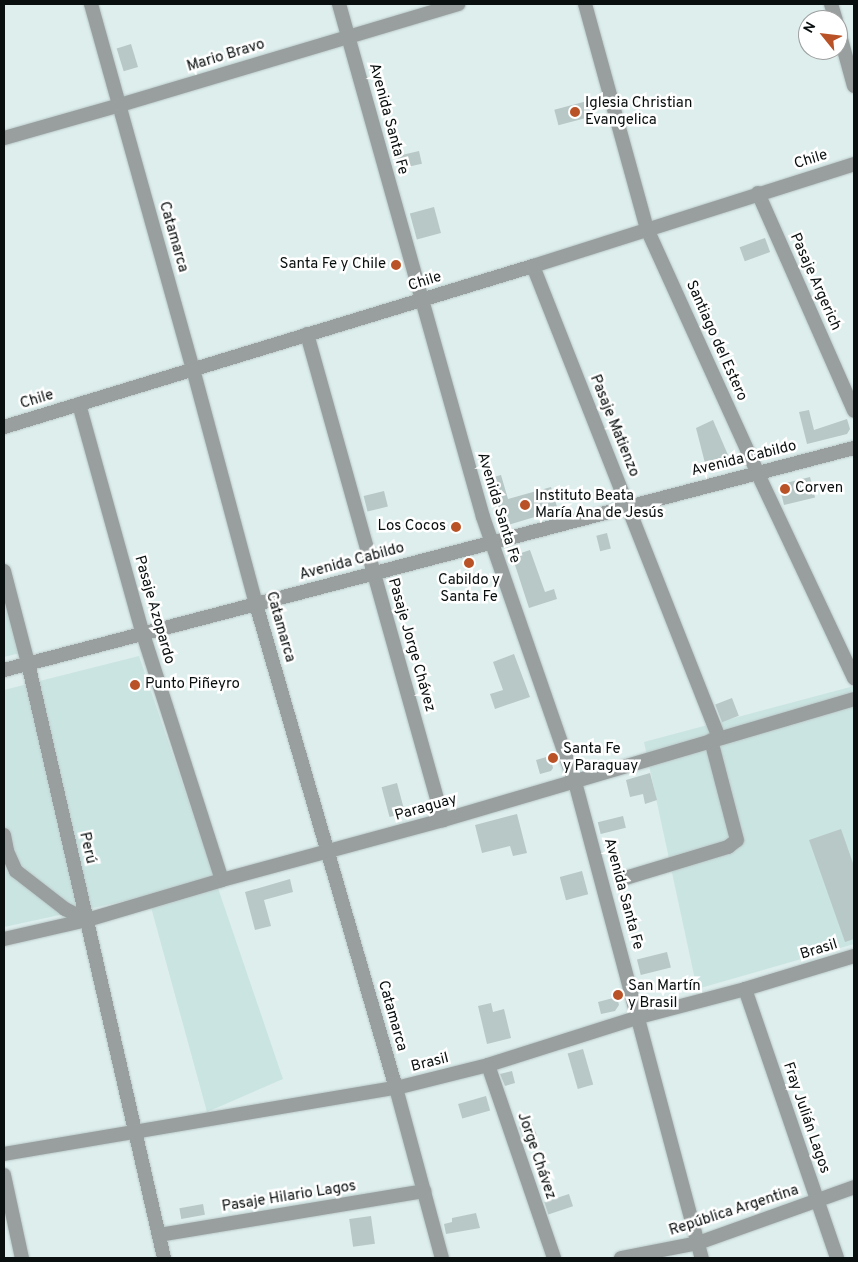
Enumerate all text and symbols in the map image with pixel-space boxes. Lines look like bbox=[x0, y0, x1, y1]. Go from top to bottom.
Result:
north arrow bbox=[798, 10, 848, 60]
text: N bbox=[800, 19, 820, 36]
street label: Mario Bravo bbox=[185, 36, 267, 76]
street label: Avenida Santa Fe bbox=[364, 61, 412, 177]
place label: Iglesia Christian Evangelica bbox=[585, 94, 692, 129]
marker: Iglesia Christian Evangelica bbox=[569, 106, 581, 118]
street label: Chile bbox=[792, 146, 830, 174]
street label: Catamarca bbox=[154, 200, 192, 274]
street label: Pasaje Argerich bbox=[785, 230, 845, 334]
place label: Santa Fe y Chile bbox=[280, 256, 386, 274]
marker: Santa Fe y Chile bbox=[390, 259, 402, 271]
street label: Chile bbox=[406, 268, 444, 296]
street label: Santiago del Estero bbox=[681, 278, 751, 404]
street label: Pasaje Matienzo bbox=[585, 372, 643, 480]
street label: Chile bbox=[18, 386, 56, 414]
street label: Avenida Cabildo bbox=[689, 437, 799, 481]
street label: Avenida Santa Fe bbox=[473, 450, 523, 566]
place label: Corven bbox=[795, 480, 843, 498]
marker: Corven bbox=[779, 483, 791, 495]
place label: Instituto Beata María Ana de Jesús bbox=[535, 487, 664, 522]
marker: Instituto Beata María Ana de Jesús bbox=[519, 499, 531, 511]
place label: Los Cocos bbox=[378, 518, 446, 536]
marker: Los Cocos bbox=[450, 521, 462, 533]
street label: Avenida Cabildo bbox=[298, 539, 406, 585]
street label: Pasaje Azopardo bbox=[130, 553, 178, 667]
marker: Cabildo y Santa Fe bbox=[463, 557, 475, 569]
place label: Cabildo y Santa Fe bbox=[438, 571, 500, 606]
street label: Pasaje Jorge Chávez bbox=[383, 576, 439, 714]
street label: Catamarca bbox=[261, 590, 299, 664]
place label: Punto Piñeyro bbox=[145, 676, 240, 694]
marker: Punto Piñeyro bbox=[129, 679, 141, 691]
place label: Santa Fe y Paraguay bbox=[563, 740, 638, 775]
marker: Santa Fe y Paraguay bbox=[547, 752, 559, 764]
street label: Paraguay bbox=[393, 791, 459, 825]
street label: Perú bbox=[75, 830, 99, 866]
street label: Avenida Santa Fe bbox=[599, 836, 647, 952]
street label: Brasil bbox=[798, 936, 840, 964]
place label: San Martín y Brasil bbox=[628, 977, 701, 1012]
street label: Catamarca bbox=[373, 979, 411, 1053]
marker: San Martín y Brasil bbox=[612, 989, 624, 1001]
street label: Brasil bbox=[409, 1050, 451, 1076]
street label: Fray Julián Lagos bbox=[779, 1060, 833, 1176]
street label: Jorge Chávez bbox=[513, 1110, 559, 1202]
street label: Pasaje Hilario Lagos bbox=[221, 1178, 357, 1216]
street label: República Argentina bbox=[667, 1181, 801, 1241]

